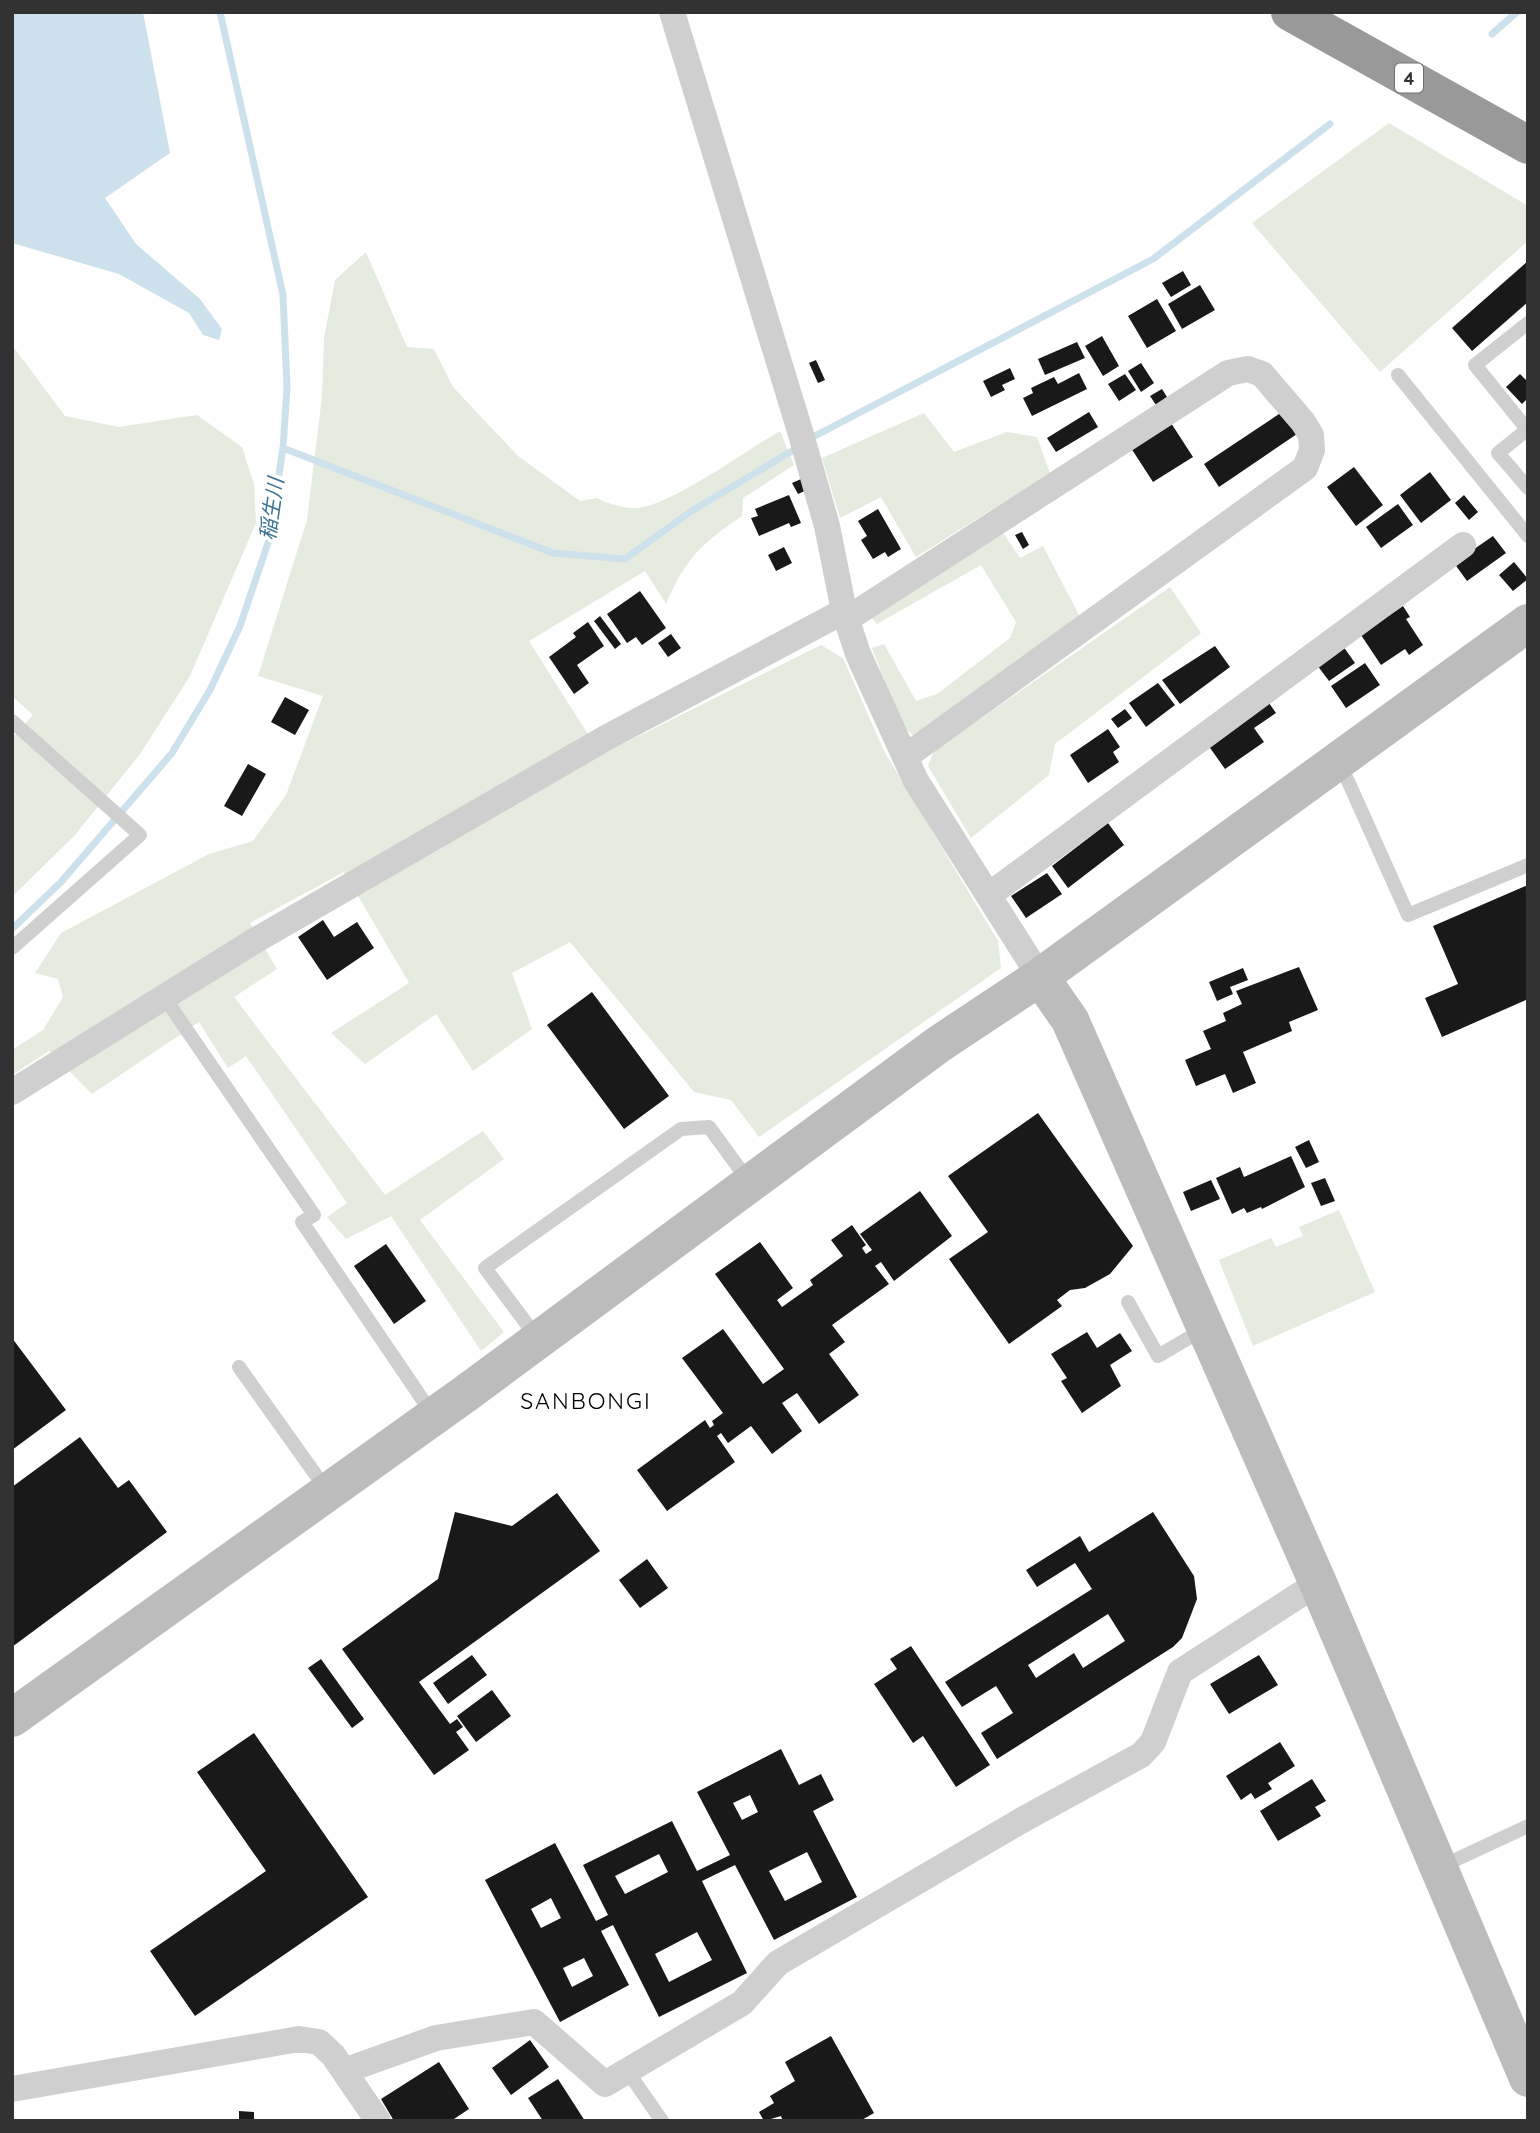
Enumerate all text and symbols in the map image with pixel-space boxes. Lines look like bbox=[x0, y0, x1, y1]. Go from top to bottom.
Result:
road number: 4 bbox=[1395, 64, 1423, 92]
water label: 稲生川 bbox=[254, 474, 289, 542]
district label: SANBONGI bbox=[520, 1386, 652, 1415]

